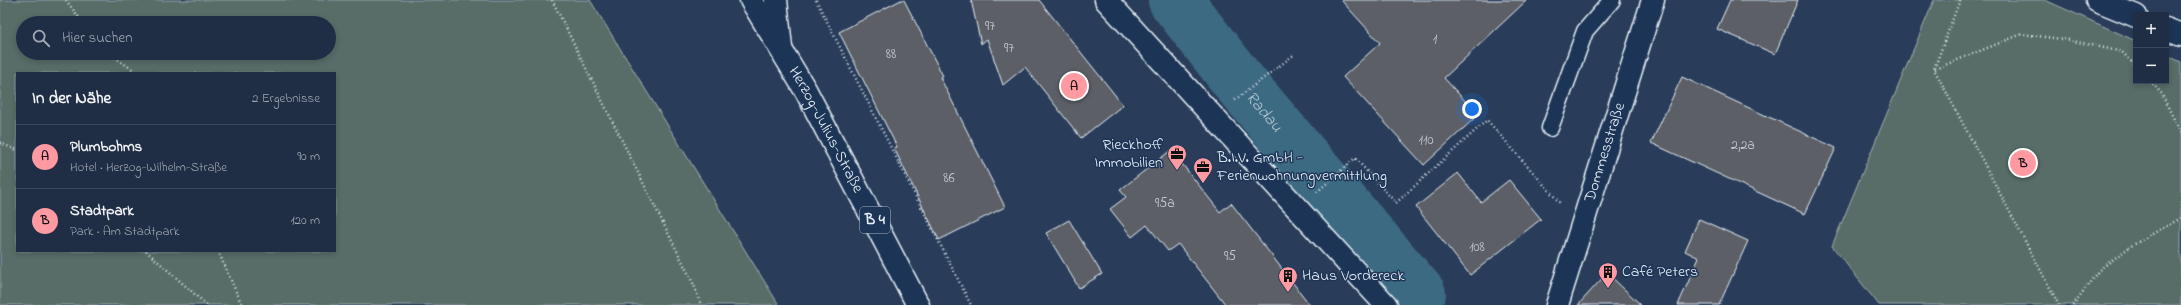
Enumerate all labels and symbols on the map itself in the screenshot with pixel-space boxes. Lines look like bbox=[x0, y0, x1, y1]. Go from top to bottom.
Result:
house number: 97 bbox=[985, 16, 995, 37]
house number: 1 bbox=[1433, 29, 1438, 50]
house number: 97 bbox=[1004, 38, 1014, 59]
house number: 88 bbox=[886, 44, 896, 65]
street label: Herzog-Julius-Straße bbox=[782, 62, 870, 198]
pin: A bbox=[1061, 71, 1087, 101]
water label: Radau bbox=[1239, 86, 1289, 138]
your location bbox=[1462, 99, 1482, 119]
street label: Dommesstraße bbox=[1578, 99, 1632, 206]
house number: 110 bbox=[1419, 130, 1433, 151]
place label: Rieckhoff Immobilien bbox=[1095, 133, 1164, 175]
house number: 2,2a bbox=[1731, 135, 1755, 156]
office icon: Rieckhoff Immobilien bbox=[1166, 143, 1188, 171]
place label: B.I.V. GmbH - Ferienwohnungvermittlung bbox=[1216, 146, 1387, 188]
pin: B bbox=[2010, 148, 2036, 178]
office icon: B.I.V. GmbH - Ferienwohnungvermittlung bbox=[1192, 156, 1214, 184]
house number: 86 bbox=[943, 168, 955, 189]
house number: 95a bbox=[1155, 193, 1175, 214]
road number: B 4 bbox=[860, 207, 890, 233]
house number: 108 bbox=[1469, 237, 1485, 258]
house number: 95 bbox=[1224, 246, 1236, 267]
place label: Café Peters bbox=[1622, 260, 1698, 284]
building icon: Café Peters bbox=[1597, 261, 1619, 289]
place label: Haus Vordereck bbox=[1302, 264, 1405, 288]
building icon: Haus Vordereck bbox=[1277, 265, 1299, 293]

